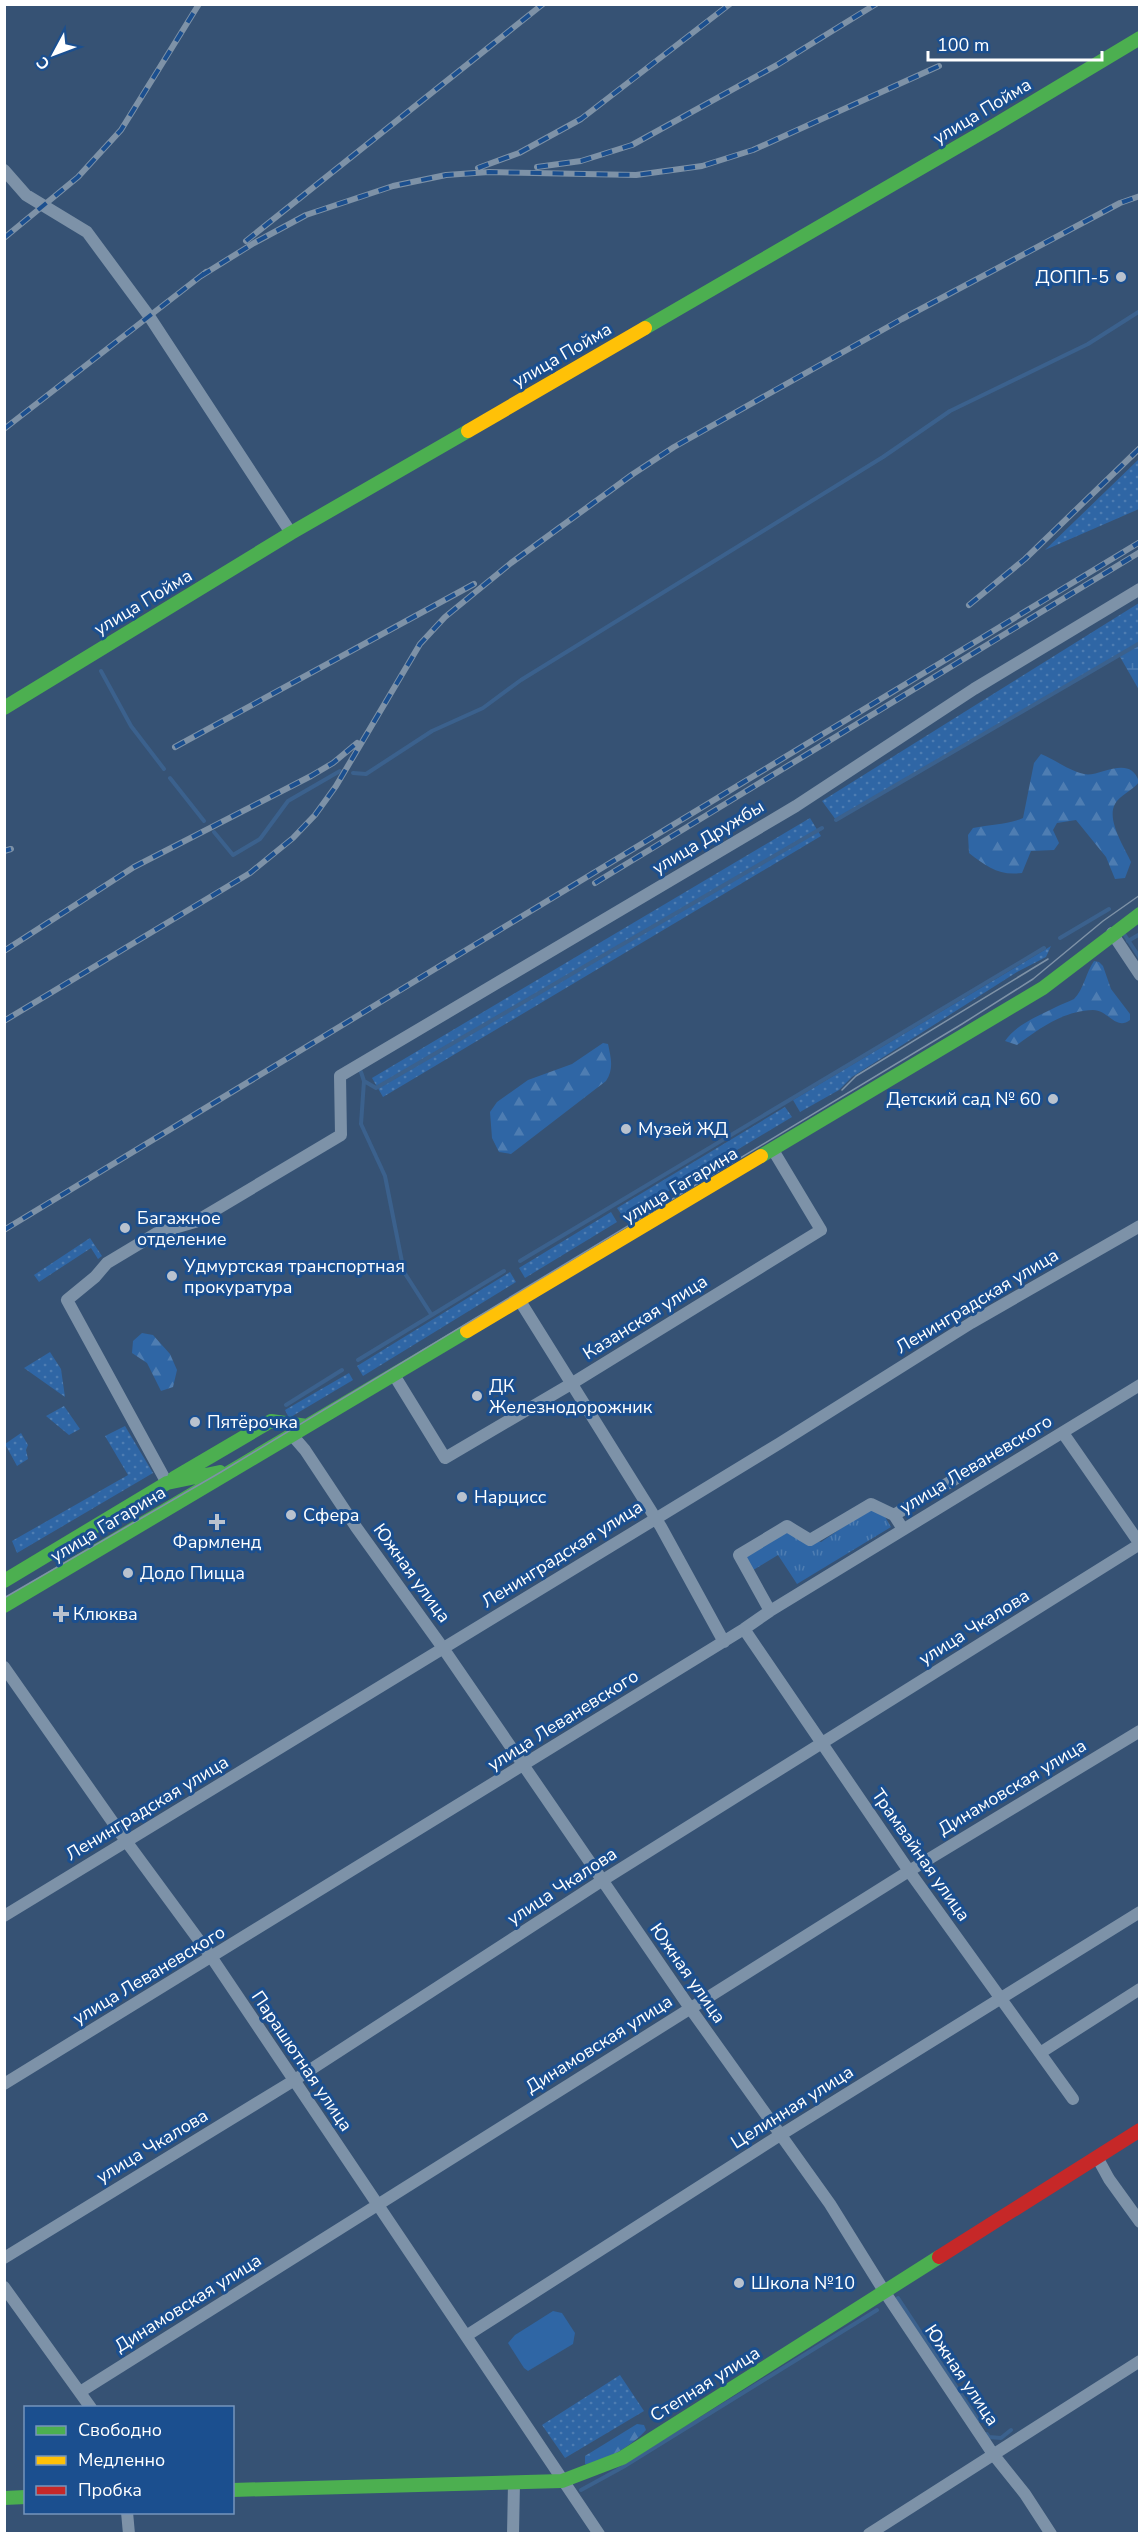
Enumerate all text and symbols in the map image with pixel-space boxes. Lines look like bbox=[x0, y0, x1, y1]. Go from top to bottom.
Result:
north arrow bbox=[24, 24, 84, 84]
scale bar bbox=[928, 24, 1102, 62]
text: 100 m bbox=[937, 33, 989, 57]
text: С bbox=[31, 52, 55, 75]
street label: улица Пойма bbox=[928, 72, 1036, 150]
place label: ДОПП-5 bbox=[1036, 265, 1109, 289]
marker: ДОПП-5 bbox=[1114, 270, 1128, 284]
street label: улица Пойма bbox=[508, 317, 616, 393]
street label: улица Пойма bbox=[89, 563, 197, 641]
street label: улица Дружбы bbox=[648, 794, 768, 880]
place label: Детский сад № 60 bbox=[887, 1087, 1041, 1111]
marker: Детский сад № 60 bbox=[1046, 1092, 1060, 1106]
place label: Музей ЖД bbox=[638, 1117, 728, 1141]
marker: Музей ЖД bbox=[619, 1122, 633, 1136]
street label: улица Гагарина bbox=[618, 1141, 742, 1229]
place label: Багажное отделение bbox=[137, 1206, 226, 1251]
marker: Багажное отделение bbox=[118, 1221, 132, 1235]
street label: Ленинградская улица bbox=[891, 1243, 1063, 1359]
place label: Удмуртская транспортная прокуратура bbox=[183, 1254, 405, 1299]
marker: Удмуртская транспортная прокуратура bbox=[165, 1269, 179, 1283]
street label: Казанская улица bbox=[578, 1269, 712, 1365]
place label: ДК Железнодорожник bbox=[489, 1374, 653, 1419]
marker: ДК Железнодорожник bbox=[470, 1389, 484, 1403]
street label: улица Леваневского bbox=[895, 1409, 1057, 1519]
place label: Пятёрочка bbox=[207, 1410, 298, 1434]
marker: Пятёрочка bbox=[188, 1415, 202, 1429]
street label: улица Гагарина bbox=[46, 1480, 170, 1568]
place label: Нарцисс bbox=[474, 1485, 547, 1509]
marker: Нарцисс bbox=[455, 1490, 469, 1504]
street label: Ленинградская улица bbox=[477, 1495, 647, 1613]
place label: Сфера bbox=[303, 1503, 360, 1527]
marker: Сфера bbox=[284, 1508, 298, 1522]
marker: Фармленд bbox=[210, 1515, 224, 1529]
street label: Южная улица bbox=[368, 1519, 456, 1627]
place label: Фармленд bbox=[173, 1530, 262, 1554]
place label: Додо Пицца bbox=[140, 1561, 245, 1585]
marker: Додо Пицца bbox=[121, 1566, 135, 1580]
street label: улица Чкалова bbox=[914, 1583, 1034, 1671]
place label: Клюква bbox=[73, 1602, 138, 1626]
marker: Клюква bbox=[54, 1607, 68, 1621]
street label: улица Леваневского bbox=[483, 1664, 643, 1776]
street label: Динамовская улица bbox=[933, 1733, 1091, 1841]
street label: Ленинградская улица bbox=[61, 1750, 233, 1866]
street label: Трамвайная улица bbox=[866, 1784, 976, 1926]
street label: улица Чкалова bbox=[503, 1842, 621, 1930]
street label: Южная улица bbox=[645, 1918, 731, 2028]
street label: улица Леваневского bbox=[68, 1920, 230, 2030]
street label: Парашютная улица bbox=[246, 1986, 358, 2136]
street label: Динамовская улица bbox=[521, 1989, 677, 2099]
street label: Целинная улица bbox=[726, 2060, 858, 2154]
street label: улица Чкалова bbox=[92, 2103, 212, 2189]
street label: Динамовская улица bbox=[110, 2248, 266, 2358]
place label: Школа №10 bbox=[751, 2271, 855, 2295]
marker: Школа №10 bbox=[732, 2276, 746, 2290]
street label: Южная улица bbox=[919, 2320, 1005, 2430]
street label: Степная улица bbox=[646, 2341, 764, 2427]
legend bbox=[24, 2406, 234, 2514]
text: Свободно bbox=[78, 2418, 162, 2442]
text: Медленно bbox=[78, 2448, 165, 2472]
text: Пробка bbox=[78, 2478, 142, 2502]

